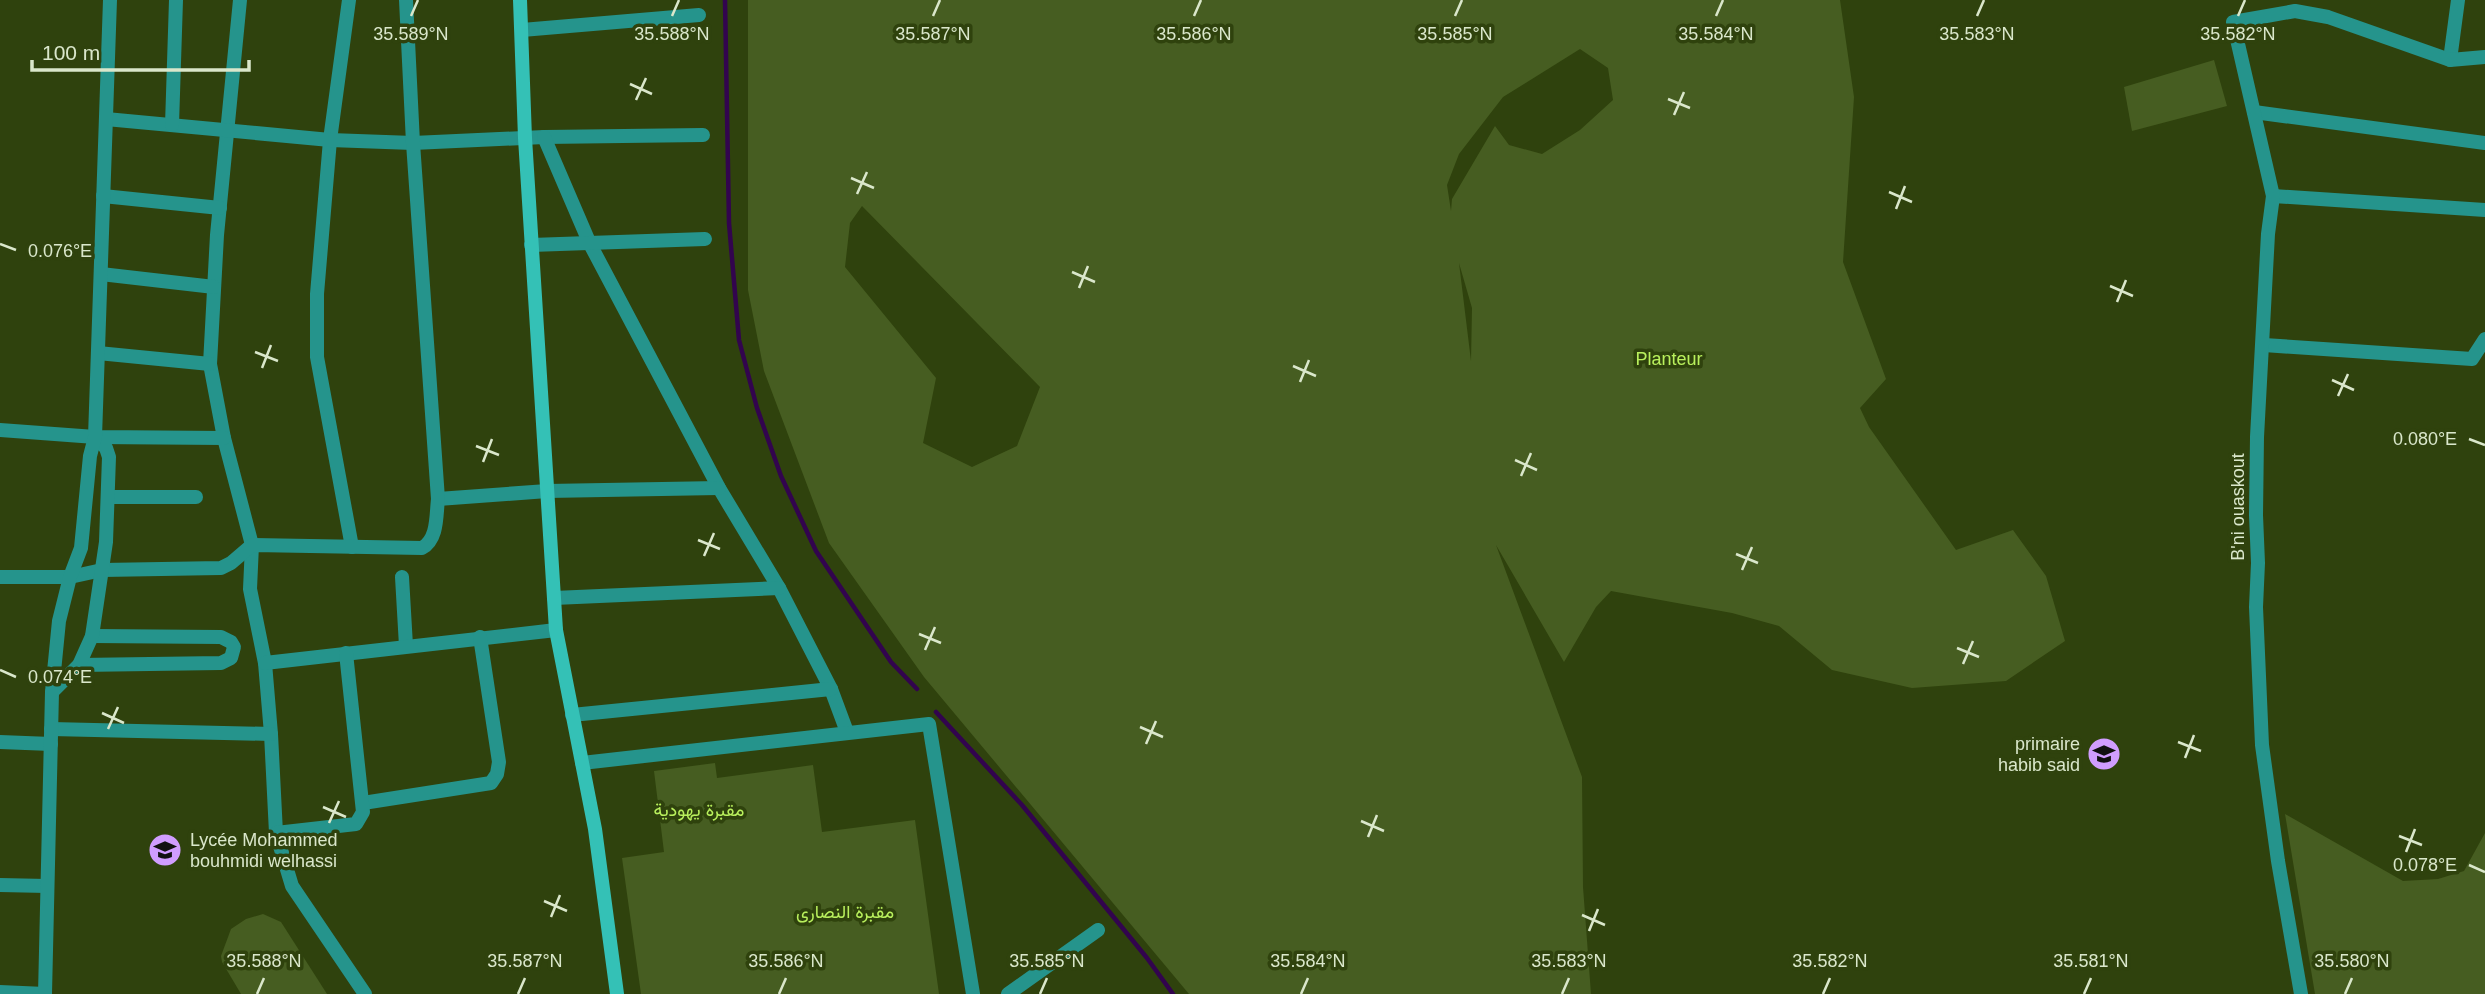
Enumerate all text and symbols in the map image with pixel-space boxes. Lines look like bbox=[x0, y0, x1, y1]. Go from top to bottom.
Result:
text: 35.589°N bbox=[373, 24, 449, 44]
text: 35.588°N bbox=[634, 24, 710, 44]
text: 35.587°N bbox=[895, 24, 971, 44]
text: 35.586°N bbox=[1156, 24, 1232, 44]
text: 35.585°N bbox=[1417, 24, 1493, 44]
text: 35.584°N bbox=[1678, 24, 1754, 44]
text: 35.583°N bbox=[1939, 24, 2015, 44]
text: 35.582°N bbox=[2200, 24, 2276, 44]
scale bar bbox=[32, 28, 248, 72]
text: 100 m bbox=[42, 41, 100, 64]
text: 0.076°E bbox=[28, 241, 92, 261]
park label: Planteur bbox=[1635, 349, 1703, 369]
text: 0.080°E bbox=[2393, 429, 2457, 449]
street label: B'ni ouaskout bbox=[2228, 453, 2248, 561]
text: 0.074°E bbox=[28, 667, 92, 687]
place label: primaire habib said bbox=[1998, 734, 2080, 775]
school or university icon: primaire habib said bbox=[2085, 735, 2123, 773]
park label: مقبرة يهودية bbox=[654, 800, 744, 821]
place label: Lycée Mohammed bouhmidi welhassi bbox=[190, 830, 337, 871]
school or university icon: Lycée Mohammed bouhmidi welhassi bbox=[146, 831, 184, 869]
text: 0.078°E bbox=[2393, 855, 2457, 875]
park label: مقبرة النصارى bbox=[796, 902, 894, 923]
text: 35.588°N bbox=[226, 951, 302, 971]
text: 35.587°N bbox=[487, 951, 563, 971]
text: 35.586°N bbox=[748, 951, 824, 971]
text: 35.585°N bbox=[1009, 951, 1085, 971]
text: 35.584°N bbox=[1270, 951, 1346, 971]
text: 35.583°N bbox=[1531, 951, 1607, 971]
text: 35.582°N bbox=[1792, 951, 1868, 971]
text: 35.581°N bbox=[2053, 951, 2129, 971]
text: 35.580°N bbox=[2314, 951, 2390, 971]

